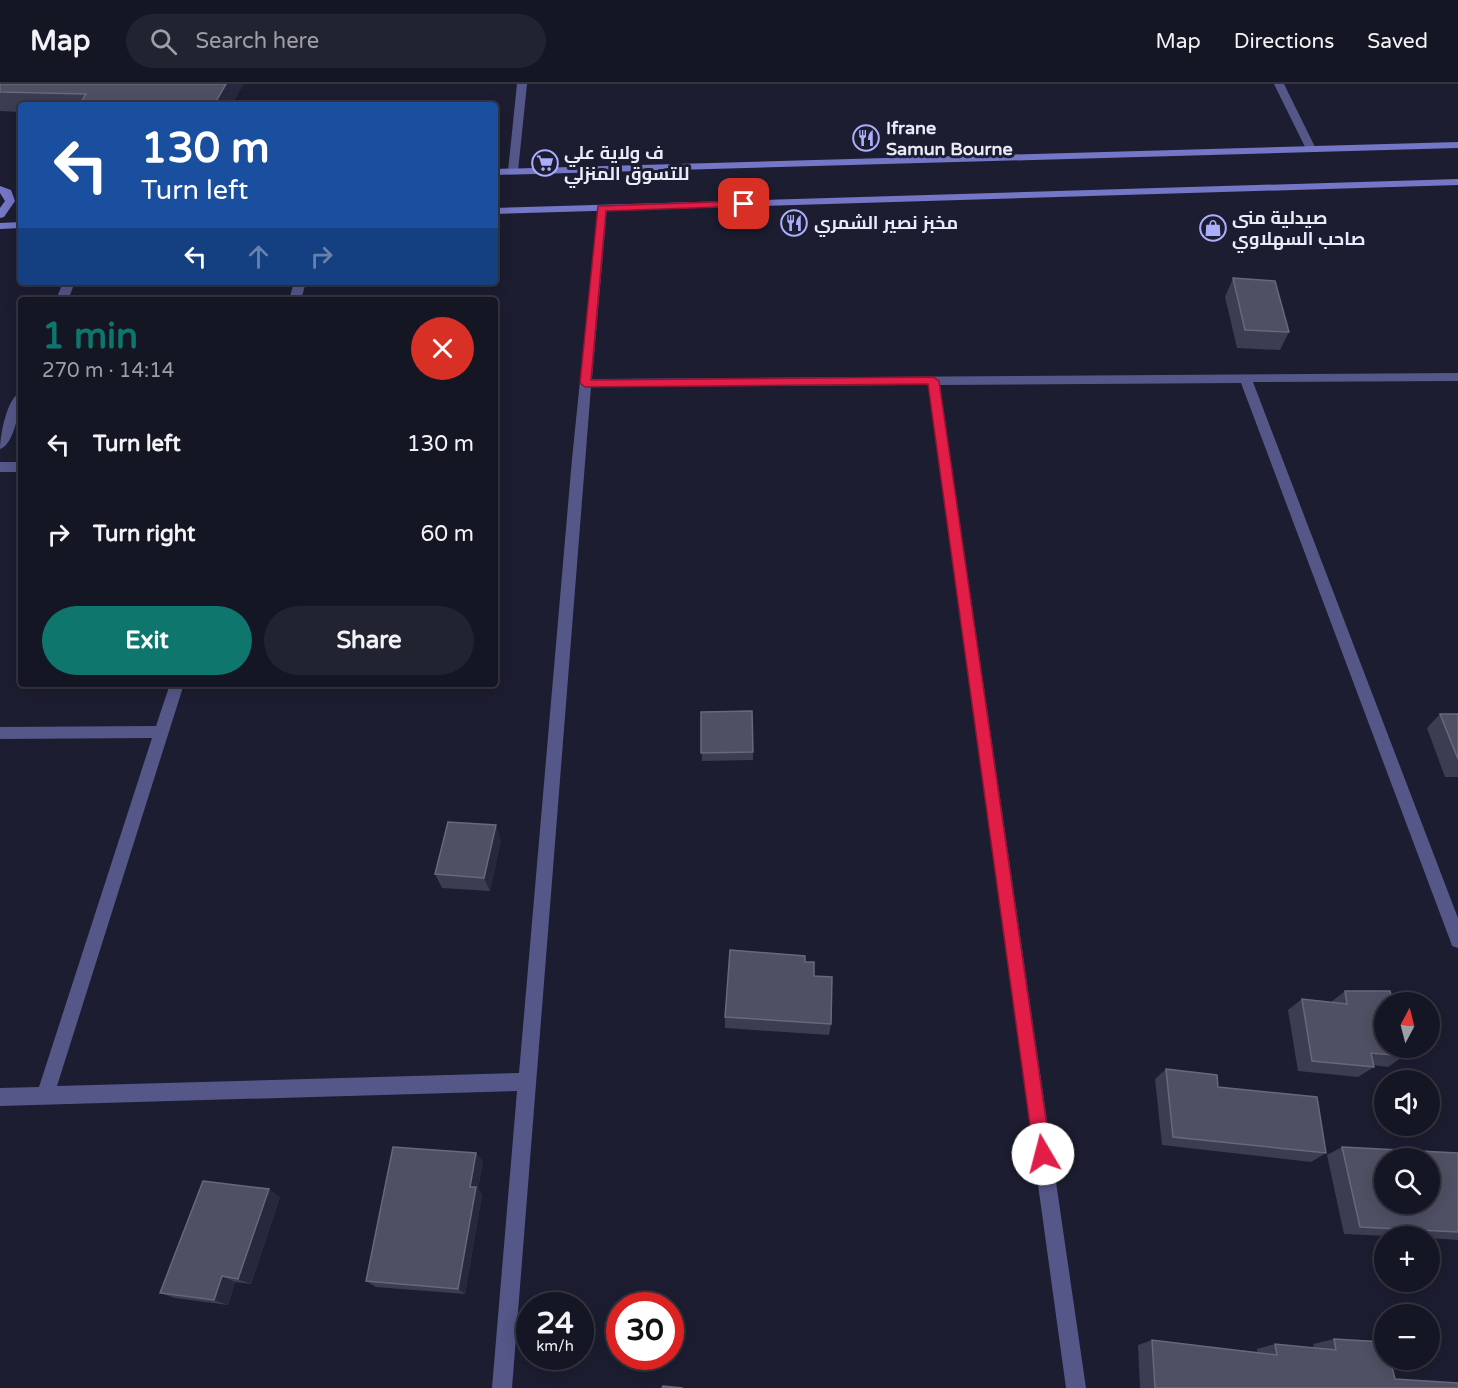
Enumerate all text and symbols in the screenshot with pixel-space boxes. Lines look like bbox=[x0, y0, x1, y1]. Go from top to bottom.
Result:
search box bbox=[126, 14, 546, 68]
text: Map bbox=[30, 24, 90, 58]
icon: search bbox=[147, 25, 180, 58]
text: Search here bbox=[195, 28, 319, 54]
text: Map bbox=[1155, 29, 1201, 54]
text: Directions bbox=[1234, 29, 1334, 54]
text: Saved bbox=[1367, 29, 1428, 54]
place label: Ifrane Samun Bourne bbox=[886, 117, 1013, 160]
text: 130 m bbox=[141, 123, 270, 174]
restaurant icon: Ifrane Samun Bourne bbox=[851, 123, 881, 153]
icon: left bbox=[42, 126, 120, 204]
place label: ف ولاية علي للتسوق المنزلي bbox=[564, 142, 689, 189]
supermarket icon: ف ولاية علي للتسوق المنزلي bbox=[530, 148, 560, 178]
text: Turn left bbox=[141, 174, 248, 207]
pin bbox=[718, 178, 769, 229]
icon: arrive bbox=[727, 187, 760, 220]
place label: صيدلية منى صاحب السهلاوي bbox=[1232, 207, 1366, 253]
restaurant icon: مخبز نصير الشمري bbox=[779, 208, 809, 238]
place label: مخبز نصير الشمري bbox=[814, 212, 958, 237]
shop icon: صيدلية منى صاحب السهلاوي bbox=[1198, 213, 1228, 243]
icon: left bbox=[179, 240, 212, 273]
icon: ahead bbox=[242, 240, 275, 273]
icon: right bbox=[305, 240, 338, 273]
text: 1 min bbox=[42, 315, 138, 358]
button: close bbox=[411, 317, 474, 380]
text: 270 m · 14:14 bbox=[42, 359, 174, 383]
icon: left bbox=[42, 428, 75, 461]
text: Turn left bbox=[93, 431, 181, 457]
text: 130 m bbox=[407, 431, 474, 457]
icon: right bbox=[42, 518, 75, 551]
text: Turn right bbox=[93, 521, 195, 547]
text: 60 m bbox=[420, 521, 474, 547]
button: Exit bbox=[42, 606, 252, 675]
button: Share bbox=[264, 606, 474, 675]
north arrow bbox=[1374, 992, 1440, 1058]
map controls bbox=[1374, 992, 1440, 1370]
button: sound bbox=[1374, 1070, 1440, 1136]
position arrow bbox=[1011, 1122, 1075, 1186]
button: search bbox=[1374, 1148, 1440, 1214]
button: + bbox=[1374, 1226, 1440, 1292]
speed limit sign: 30 bbox=[606, 1292, 684, 1370]
button: − bbox=[1374, 1304, 1440, 1370]
text: 24 bbox=[536, 1305, 574, 1342]
text: km/h bbox=[536, 1337, 574, 1355]

